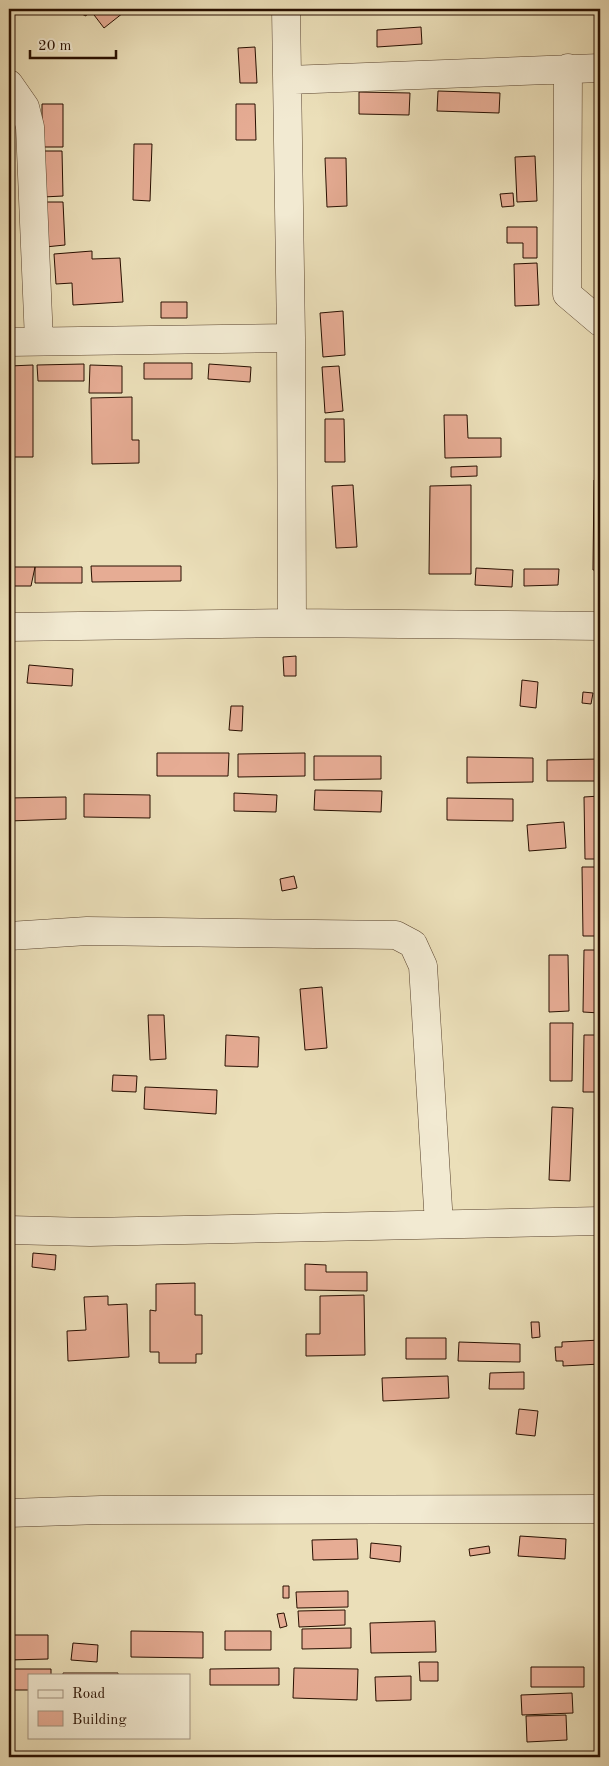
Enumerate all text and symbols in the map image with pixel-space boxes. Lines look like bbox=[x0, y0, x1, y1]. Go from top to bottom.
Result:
scale bar bbox=[30, 28, 116, 60]
text: 20 m bbox=[38, 39, 72, 54]
legend bbox=[28, 1674, 190, 1738]
text: Road bbox=[72, 1687, 106, 1702]
text: Building bbox=[72, 1713, 127, 1728]

